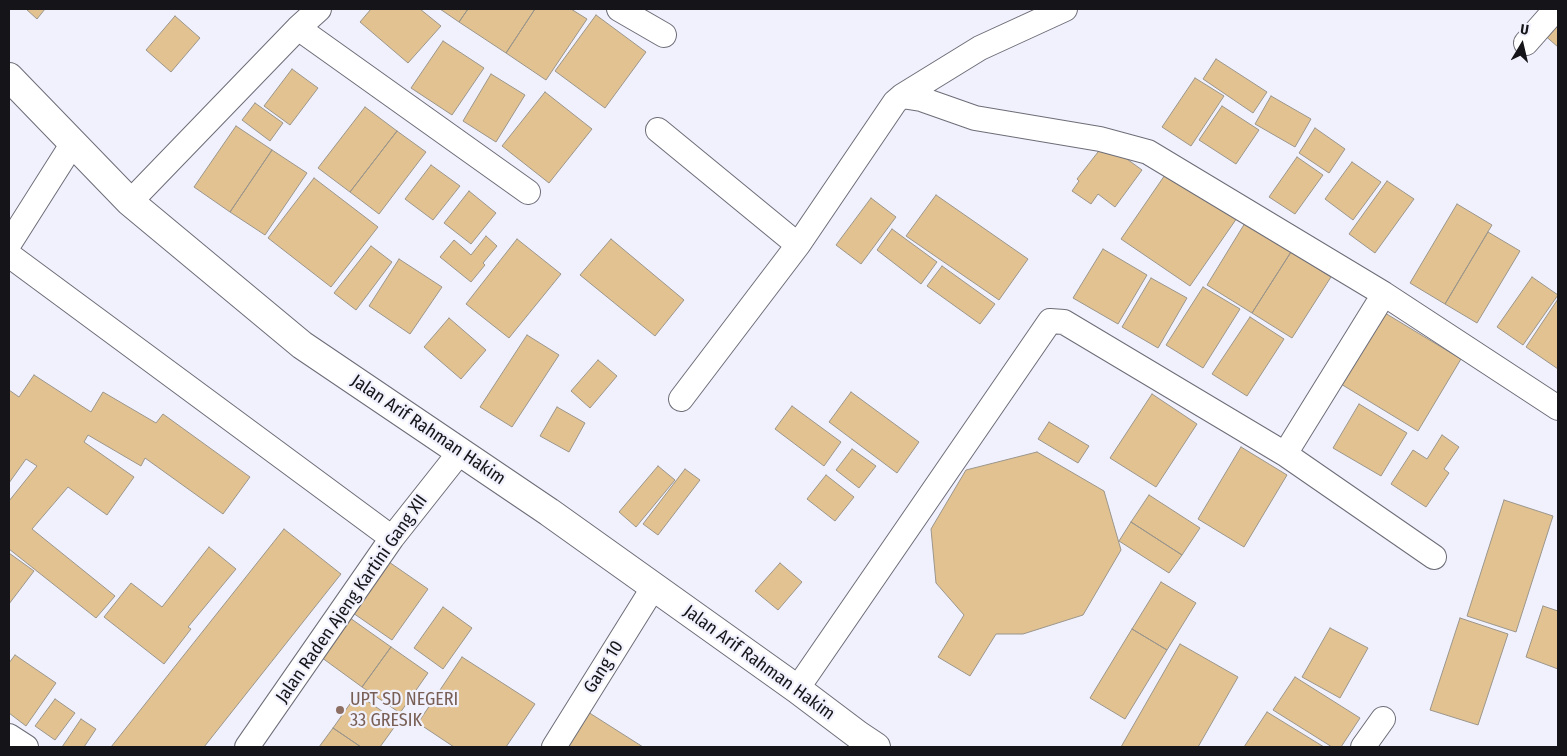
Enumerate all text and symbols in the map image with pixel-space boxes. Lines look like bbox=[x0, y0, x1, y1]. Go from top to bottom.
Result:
north arrow bbox=[1497, 20, 1547, 70]
text: U bbox=[1519, 21, 1530, 39]
street label: Jalan Arif Rahman Hakim bbox=[347, 370, 509, 490]
street label: Jalan Raden Ajeng Kartini Gang XII bbox=[272, 491, 432, 707]
street label: Jalan Arif Rahman Hakim bbox=[679, 601, 839, 725]
street label: Gang 10 bbox=[580, 637, 628, 697]
place label: UPT SD NEGERI 33 GRESIK bbox=[350, 689, 458, 732]
marker: UPT SD NEGERI 33 GRESIK bbox=[334, 704, 346, 716]

